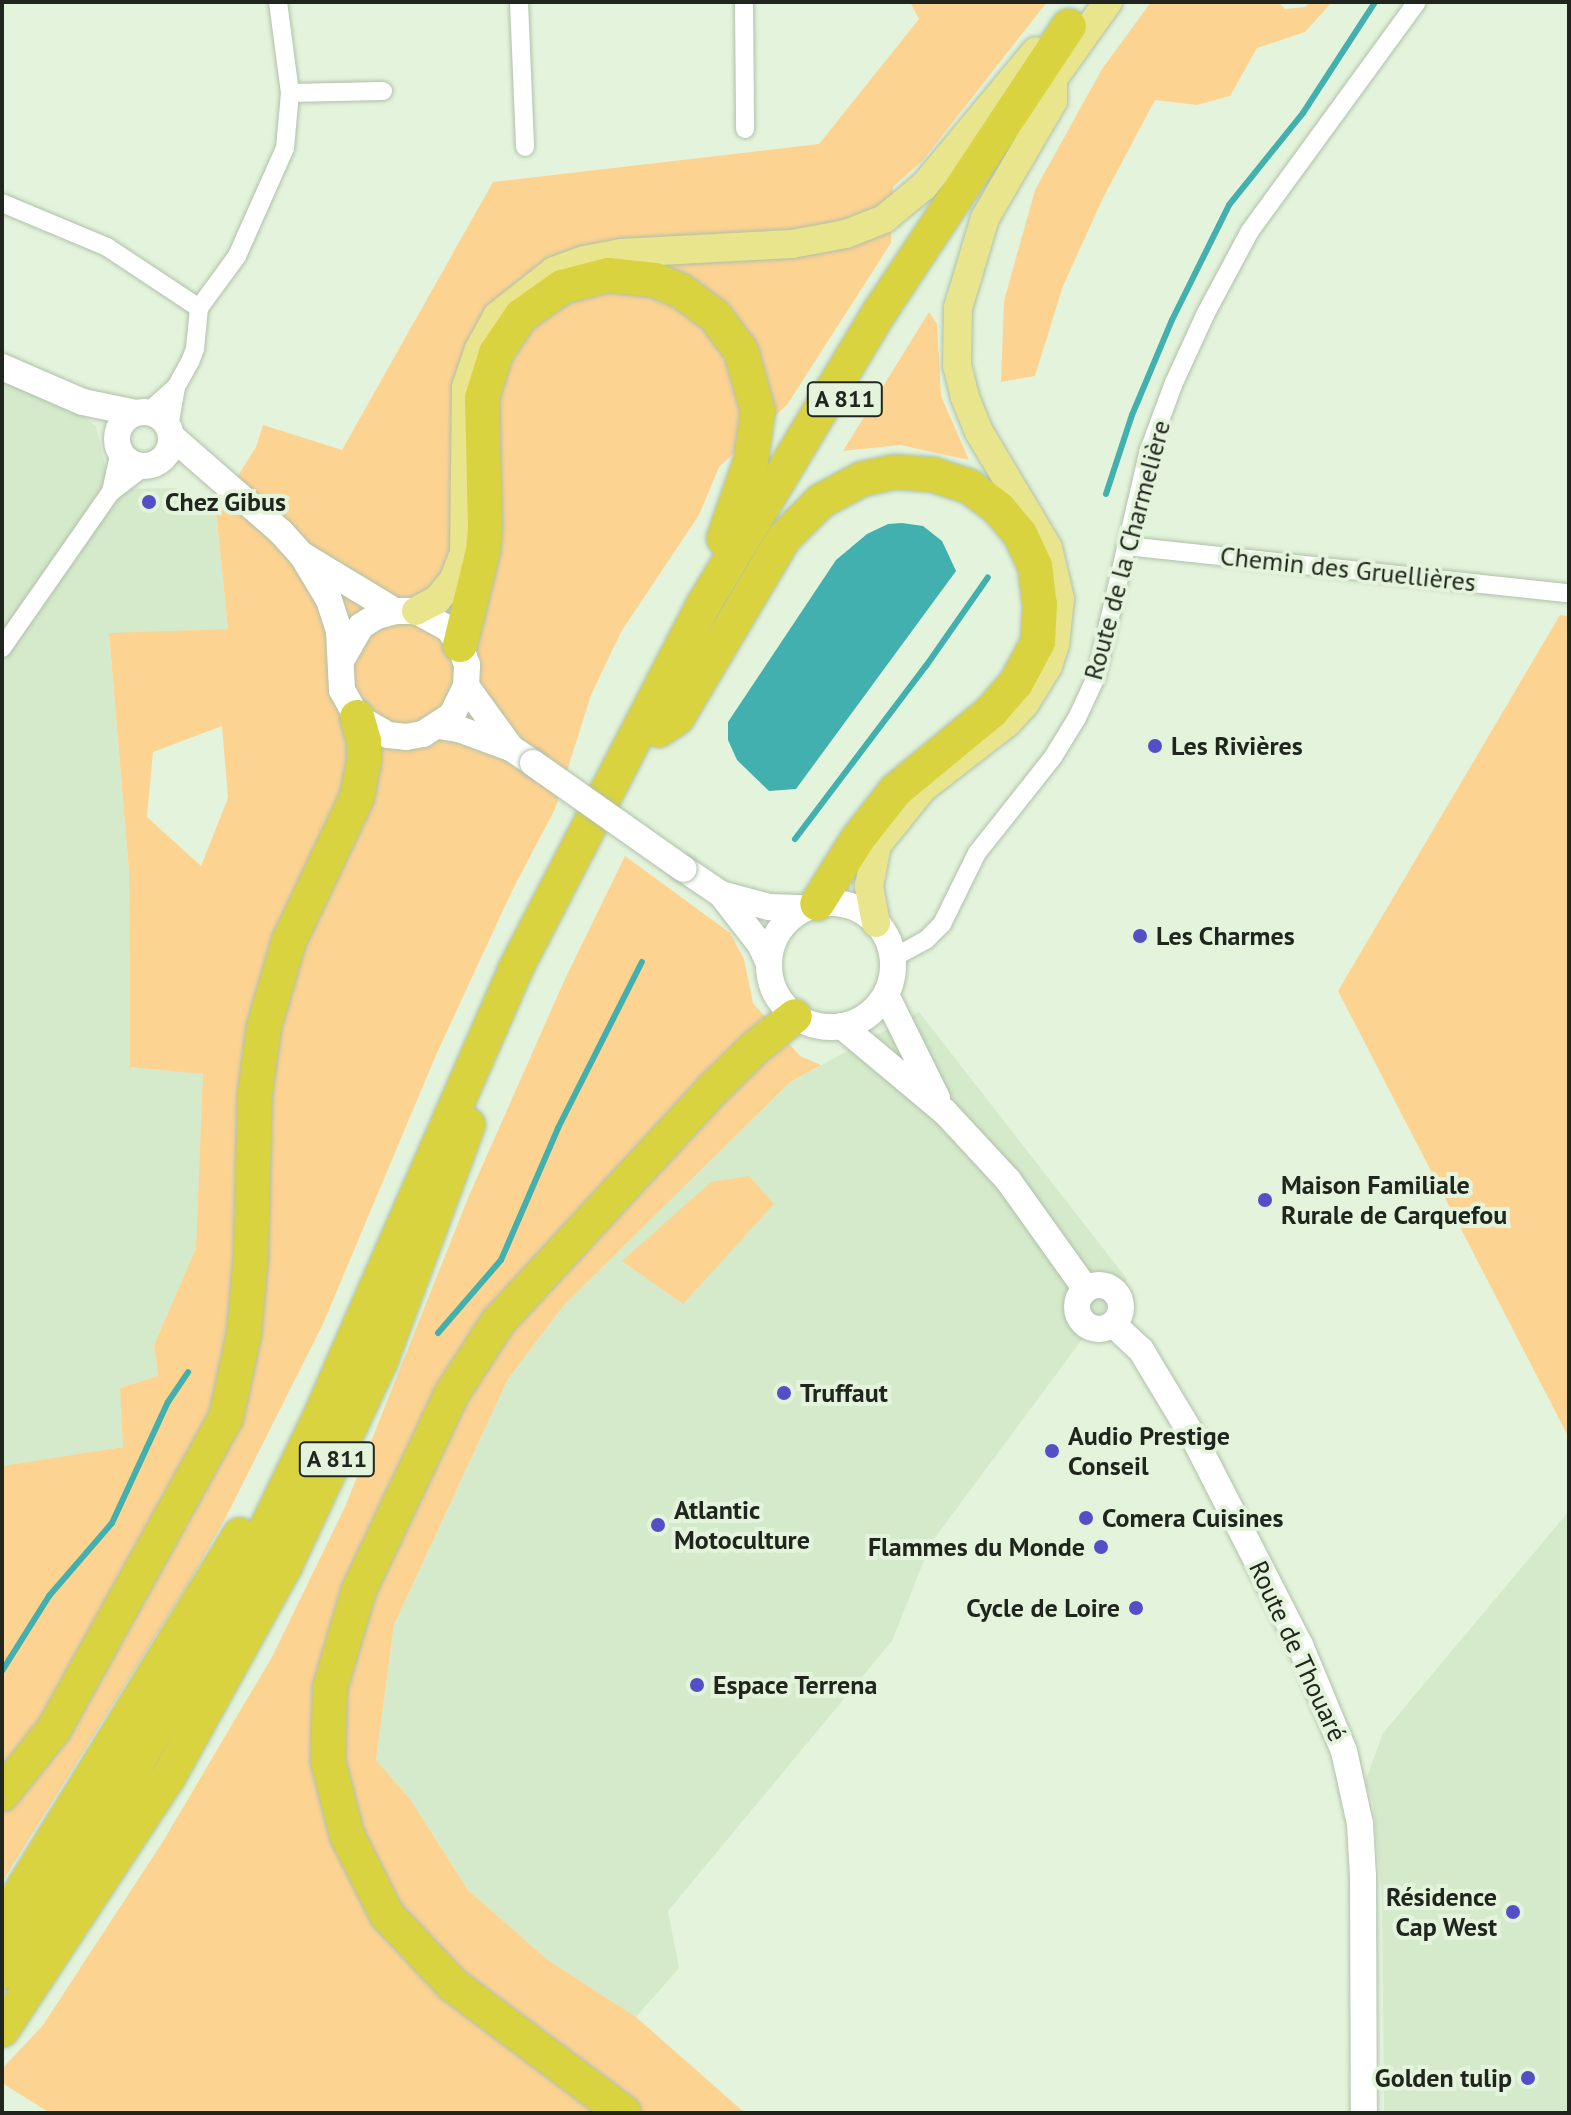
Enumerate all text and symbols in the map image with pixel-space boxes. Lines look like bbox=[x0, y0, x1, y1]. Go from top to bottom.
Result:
road number: A 811 bbox=[805, 379, 885, 419]
street label: Route de la Charmelière bbox=[1077, 417, 1177, 683]
place label: Chez Gibus bbox=[165, 486, 287, 518]
marker: Chez Gibus bbox=[140, 493, 158, 511]
street label: Chemin des Gruellières bbox=[1219, 540, 1477, 598]
place label: Les Rivières bbox=[1171, 730, 1303, 762]
marker: Les Rivières bbox=[1146, 737, 1164, 755]
place label: Les Charmes bbox=[1156, 920, 1295, 952]
marker: Les Charmes bbox=[1131, 927, 1149, 945]
place label: Maison Familiale Rurale de Carquefou bbox=[1281, 1169, 1507, 1230]
marker: Maison Familiale Rurale de Carquefou bbox=[1256, 1191, 1274, 1209]
place label: Truffaut bbox=[800, 1377, 888, 1409]
marker: Truffaut bbox=[775, 1384, 793, 1402]
place label: Audio Prestige Conseil bbox=[1068, 1420, 1230, 1482]
road number: A 811 bbox=[297, 1439, 377, 1479]
marker: Audio Prestige Conseil bbox=[1043, 1442, 1061, 1460]
place label: Atlantic Motoculture bbox=[674, 1494, 810, 1556]
place label: Comera Cuisines bbox=[1102, 1502, 1284, 1534]
marker: Comera Cuisines bbox=[1077, 1509, 1095, 1527]
marker: Atlantic Motoculture bbox=[649, 1516, 667, 1534]
place label: Flammes du Monde bbox=[868, 1531, 1085, 1563]
marker: Flammes du Monde bbox=[1092, 1538, 1110, 1556]
street label: Route de Thouaré bbox=[1242, 1555, 1354, 1747]
place label: Cycle de Loire bbox=[966, 1592, 1120, 1624]
marker: Cycle de Loire bbox=[1127, 1599, 1145, 1617]
place label: Espace Terrena bbox=[713, 1669, 878, 1701]
marker: Espace Terrena bbox=[688, 1676, 706, 1694]
place label: Résidence Cap West bbox=[1386, 1881, 1497, 1942]
marker: Résidence Cap West bbox=[1504, 1903, 1522, 1921]
place label: Golden tulip bbox=[1375, 2062, 1512, 2094]
marker: Golden tulip bbox=[1519, 2069, 1537, 2087]

